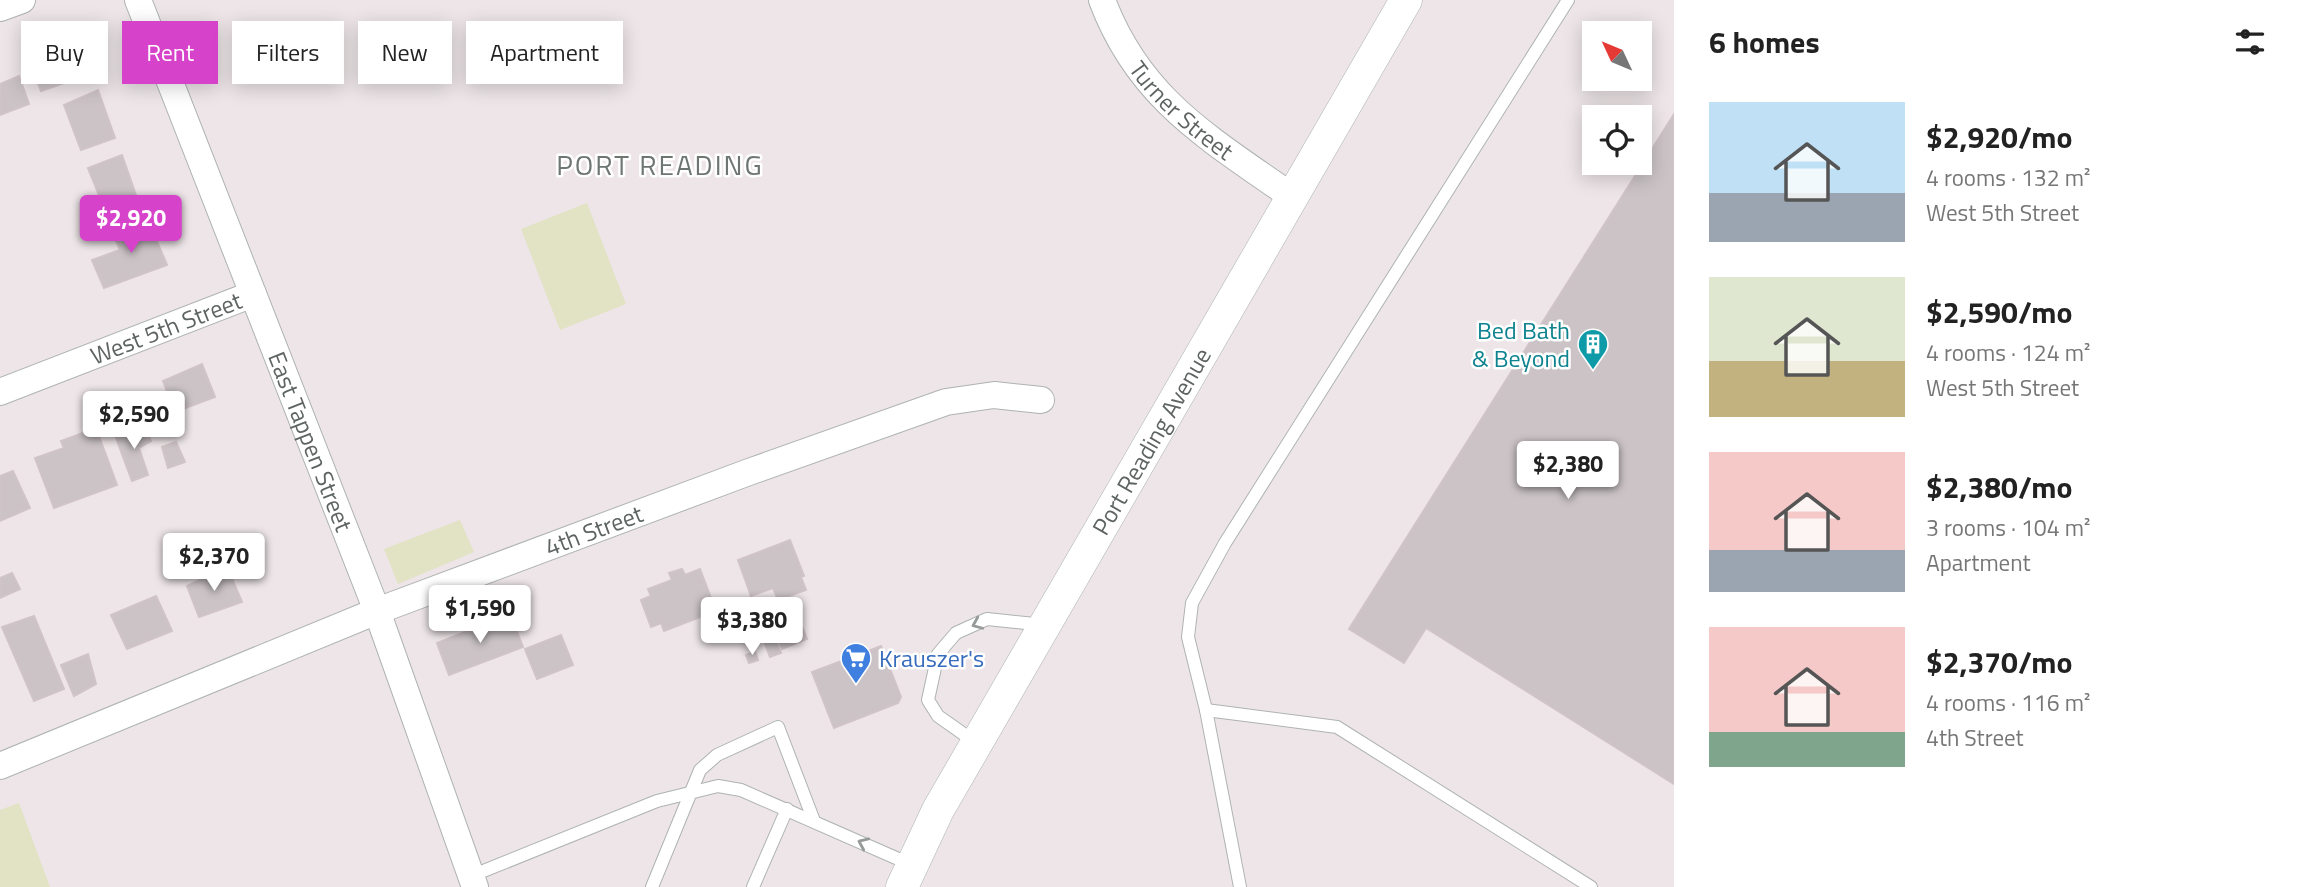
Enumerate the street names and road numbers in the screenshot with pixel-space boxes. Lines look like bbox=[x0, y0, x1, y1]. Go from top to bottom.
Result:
street label: Turner Street bbox=[1121, 53, 1242, 169]
street label: West 5th Street bbox=[85, 282, 248, 373]
street label: Port Reading Avenue bbox=[1083, 341, 1220, 542]
street label: East Tappen Street bbox=[259, 346, 362, 537]
street label: 4th Street bbox=[540, 495, 648, 565]

